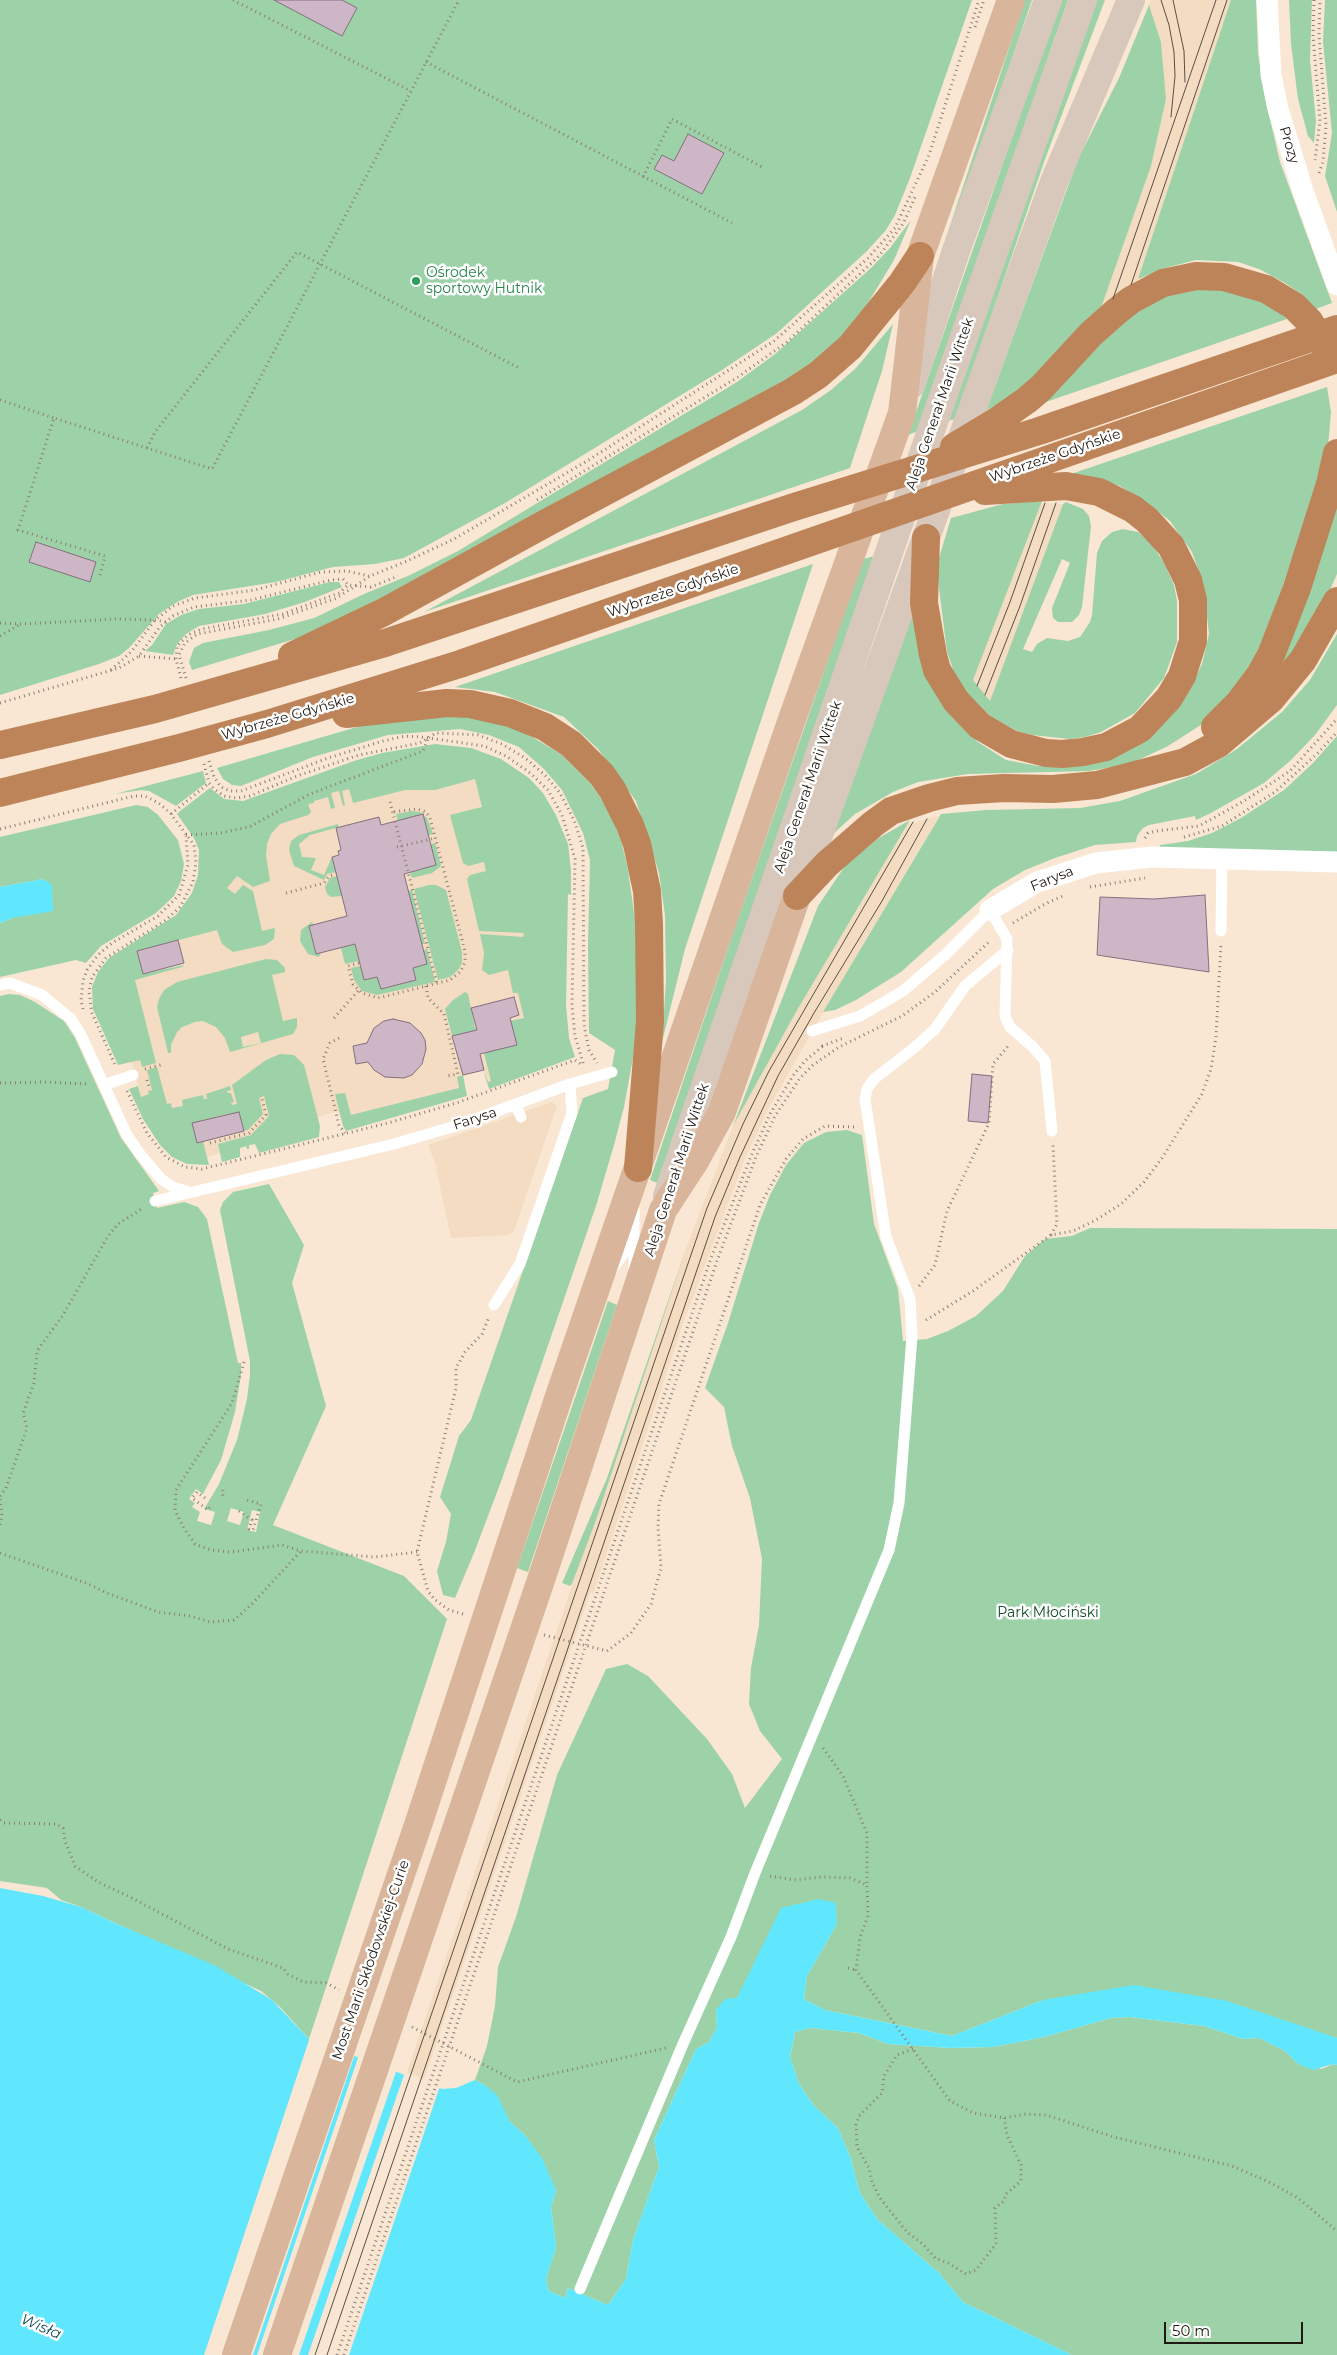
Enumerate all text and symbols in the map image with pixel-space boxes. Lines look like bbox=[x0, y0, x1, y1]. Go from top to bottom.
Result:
street label: Prozy bbox=[1275, 124, 1303, 166]
place label: Ośrodek sportowy Hutnik bbox=[426, 265, 542, 298]
marker: Ośrodek sportowy Hutnik bbox=[410, 275, 422, 287]
street label: Aleja Generał Marii Wittek bbox=[903, 316, 977, 492]
street label: Wybrzeże Gdyńskie bbox=[987, 426, 1123, 486]
street label: Wybrzeże Gdyńskie bbox=[605, 561, 741, 621]
street label: Wybrzeże Gdyńskie bbox=[220, 690, 356, 744]
street label: Aleja Generał Marii Wittek bbox=[771, 699, 845, 875]
street label: Farysa bbox=[1028, 863, 1076, 895]
street label: Aleja Generał Marii Wittek bbox=[641, 1081, 713, 1259]
street label: Farysa bbox=[451, 1104, 499, 1134]
park label: Park Młociński bbox=[997, 1605, 1099, 1621]
street label: Most Marii Skłodowskiej-Curie bbox=[329, 1858, 413, 2062]
water label: Wisła bbox=[18, 2310, 64, 2344]
scale bar bbox=[1167, 2312, 1306, 2344]
text: 50 m bbox=[1172, 2321, 1210, 2340]

